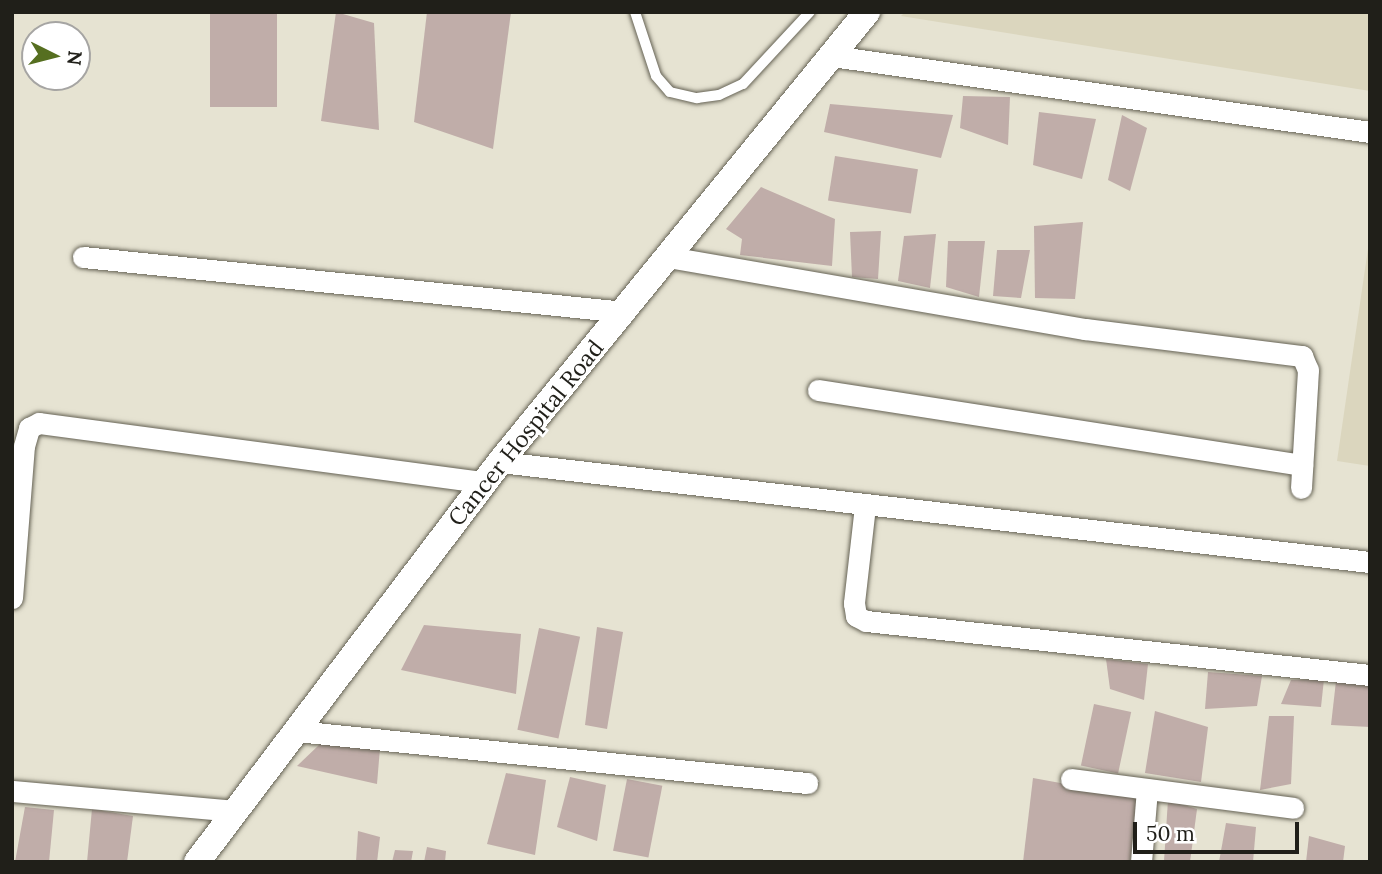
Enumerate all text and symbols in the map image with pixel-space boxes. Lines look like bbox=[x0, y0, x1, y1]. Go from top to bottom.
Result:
north arrow bbox=[21, 21, 91, 91]
text: N bbox=[62, 49, 88, 67]
street label: Cancer Hospital Road bbox=[443, 335, 609, 531]
scale bar bbox=[1137, 808, 1303, 852]
text: 50 m bbox=[1146, 820, 1195, 847]

